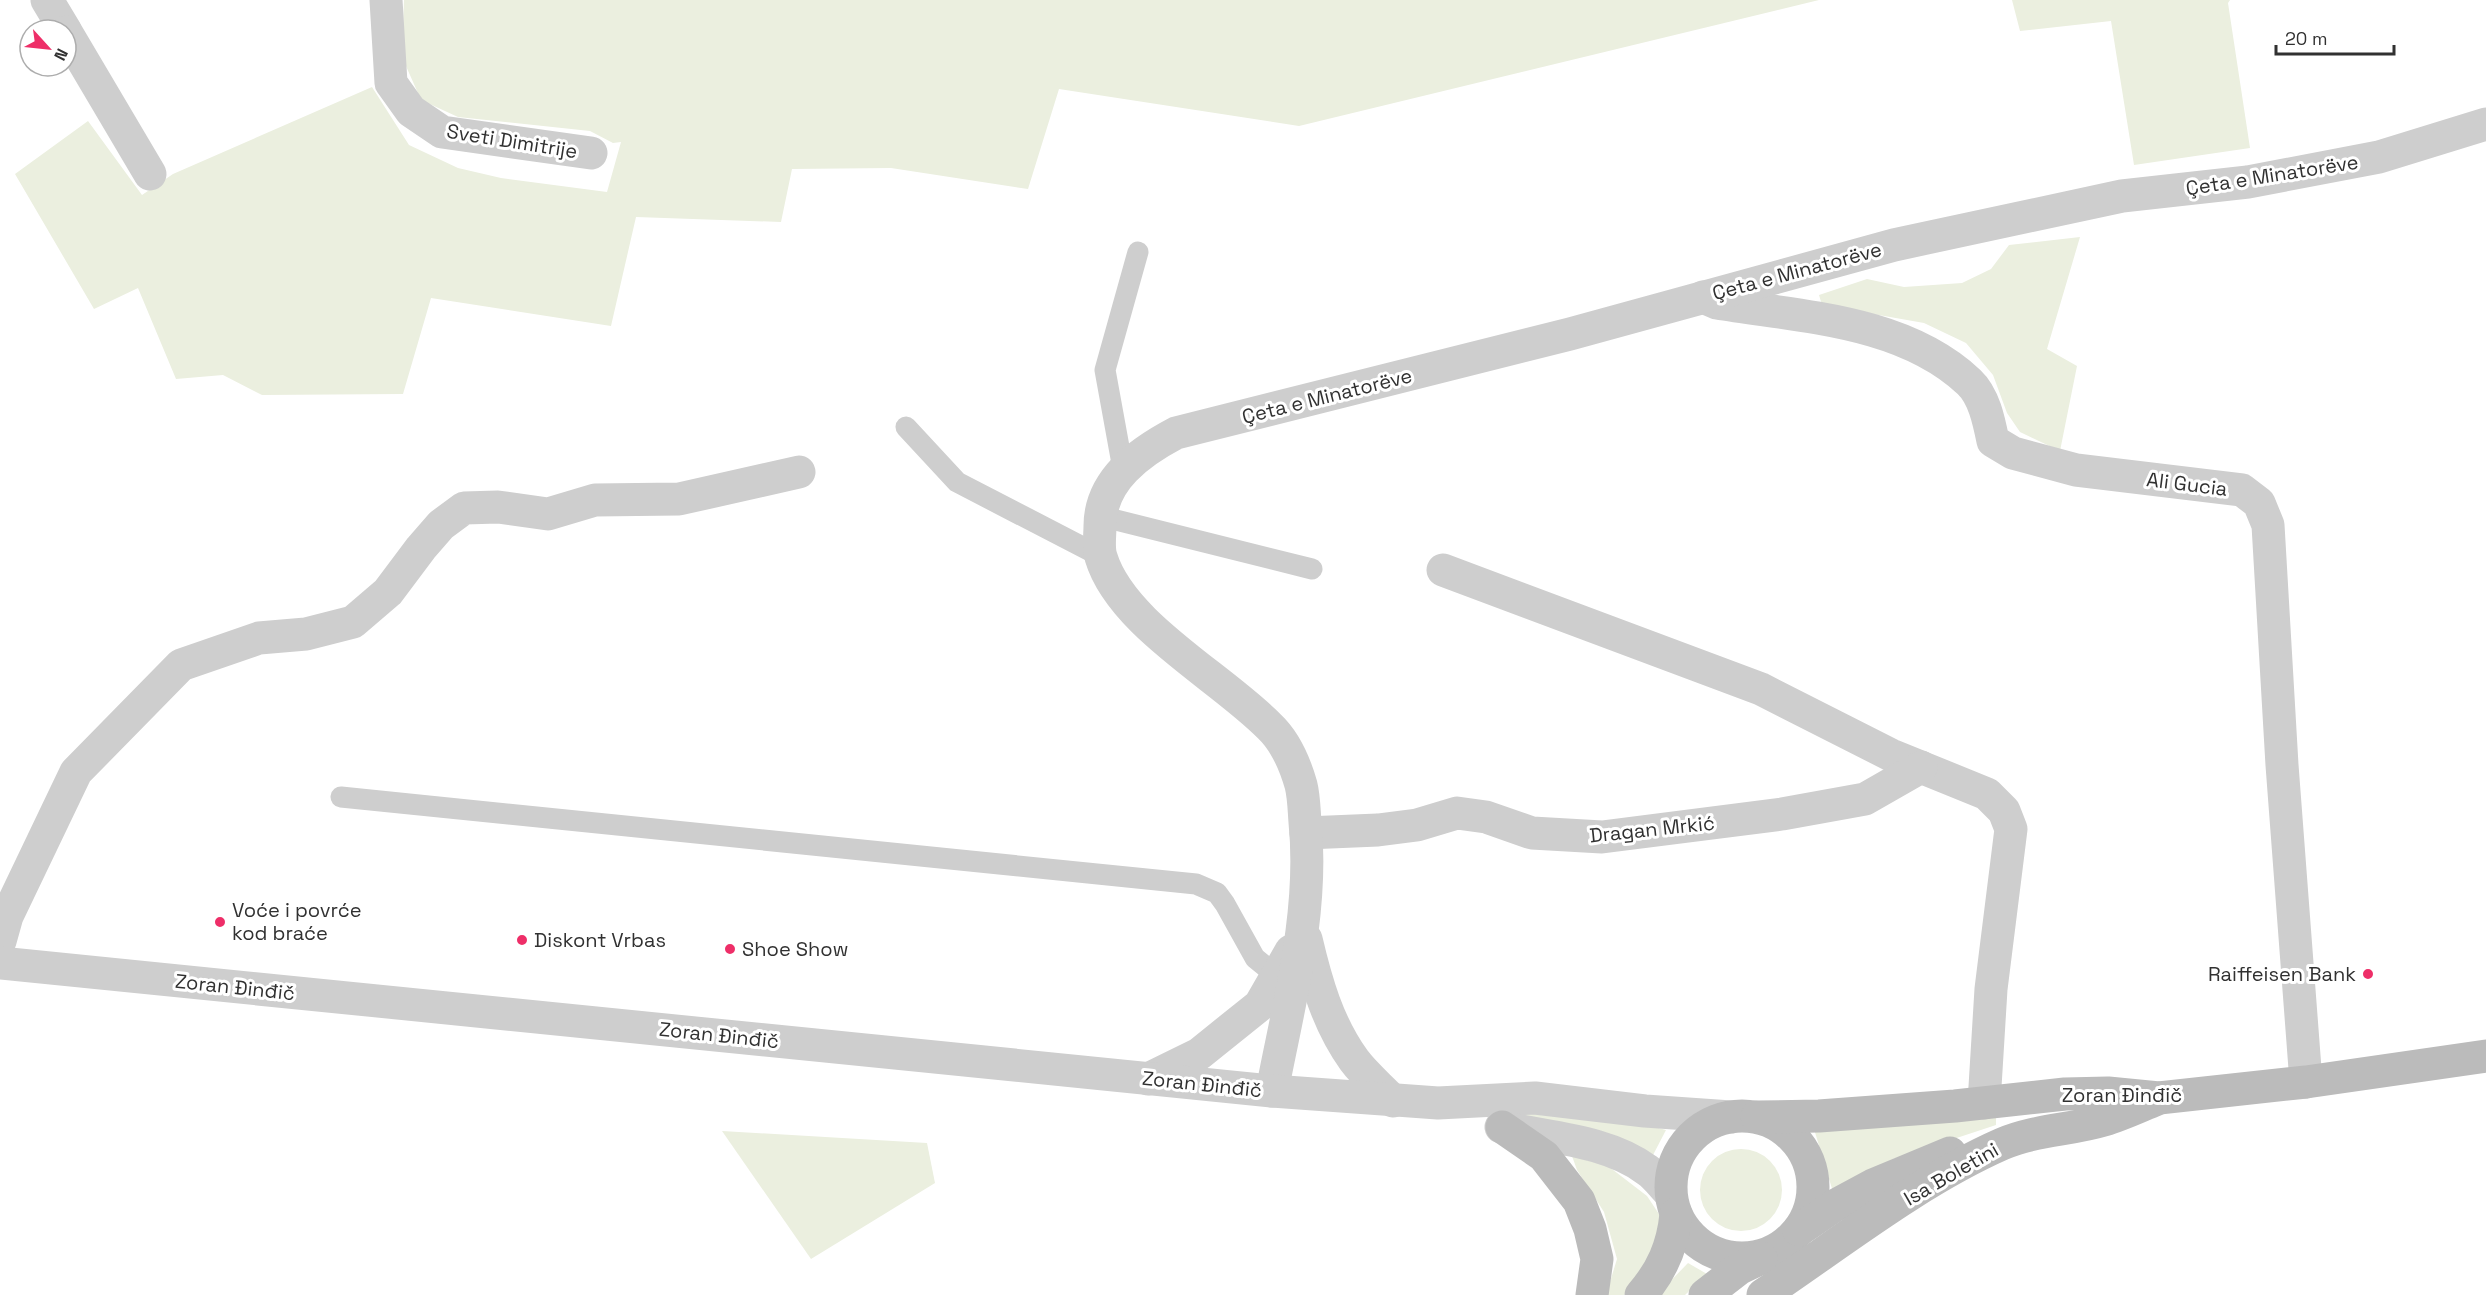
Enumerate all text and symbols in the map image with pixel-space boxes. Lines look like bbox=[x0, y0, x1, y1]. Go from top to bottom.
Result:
north arrow bbox=[18, 18, 78, 78]
scale bar bbox=[2276, 18, 2394, 56]
text: 20 m bbox=[2285, 27, 2328, 50]
text: N bbox=[49, 45, 73, 64]
street label: Sveti Dimitrije bbox=[445, 118, 579, 164]
street label: Çeta e Minatorëve bbox=[2184, 149, 2360, 201]
street label: Çeta e Minatorëve bbox=[1709, 236, 1885, 306]
street label: Çeta e Minatorëve bbox=[1239, 362, 1415, 430]
street label: Ali Gucia bbox=[2145, 466, 2229, 502]
street label: Dragan Mrkić bbox=[1588, 809, 1716, 849]
place label: Voće i povrće kod braće bbox=[232, 897, 362, 946]
marker: Voće i povrće kod braće bbox=[213, 915, 227, 929]
place label: Diskont Vrbas bbox=[534, 927, 666, 953]
marker: Diskont Vrbas bbox=[515, 933, 529, 947]
place label: Shoe Show bbox=[742, 936, 849, 962]
marker: Shoe Show bbox=[723, 942, 737, 956]
place label: Raiffeisen Bank bbox=[2208, 961, 2356, 987]
marker: Raiffeisen Bank bbox=[2361, 967, 2375, 981]
street label: Zoran Đinđič bbox=[174, 968, 296, 1006]
street label: Zoran Đinđič bbox=[658, 1016, 780, 1054]
street label: Zoran Đinđič bbox=[1141, 1065, 1263, 1103]
street label: Zoran Đinđič bbox=[2062, 1082, 2182, 1108]
street label: Isa Boletini bbox=[1899, 1136, 2003, 1212]

